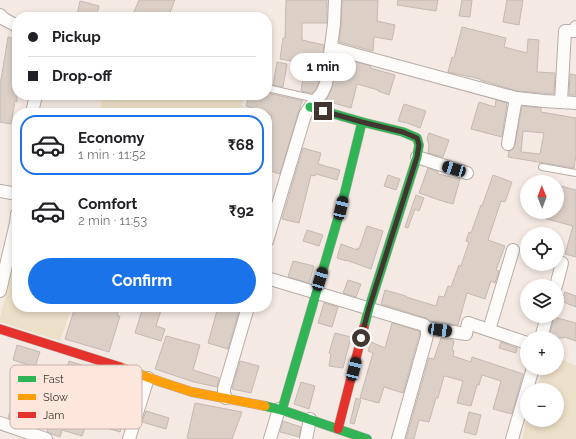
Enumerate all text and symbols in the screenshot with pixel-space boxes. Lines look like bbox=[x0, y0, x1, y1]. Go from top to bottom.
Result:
text: Pickup bbox=[52, 28, 101, 46]
callout: 1 min bbox=[290, 53, 356, 81]
text: 1 min bbox=[307, 59, 339, 74]
text: Drop-off bbox=[52, 67, 112, 85]
route end bbox=[314, 102, 332, 120]
icon: car bbox=[30, 127, 66, 163]
text: Economy bbox=[78, 129, 145, 147]
text: ₹68 bbox=[228, 136, 254, 154]
text: 1 min · 11:52 bbox=[78, 147, 146, 162]
car bbox=[441, 160, 467, 178]
north arrow bbox=[520, 175, 564, 219]
map controls bbox=[520, 175, 564, 427]
icon: car bbox=[30, 193, 66, 229]
text: Comfort bbox=[78, 195, 137, 213]
car bbox=[332, 195, 350, 221]
text: ₹92 bbox=[229, 202, 254, 220]
text: 2 min · 11:53 bbox=[78, 213, 147, 228]
button: locate bbox=[520, 227, 564, 271]
button: Confirm bbox=[28, 258, 256, 304]
car bbox=[311, 266, 329, 292]
button: layers bbox=[520, 279, 564, 323]
car bbox=[427, 322, 453, 338]
route start bbox=[352, 329, 370, 347]
button: + bbox=[520, 331, 564, 375]
car bbox=[345, 356, 363, 382]
legend bbox=[10, 365, 142, 429]
text: Fast bbox=[43, 373, 64, 386]
button: − bbox=[520, 383, 564, 427]
text: Slow bbox=[43, 391, 68, 404]
text: Jam bbox=[43, 409, 64, 422]

